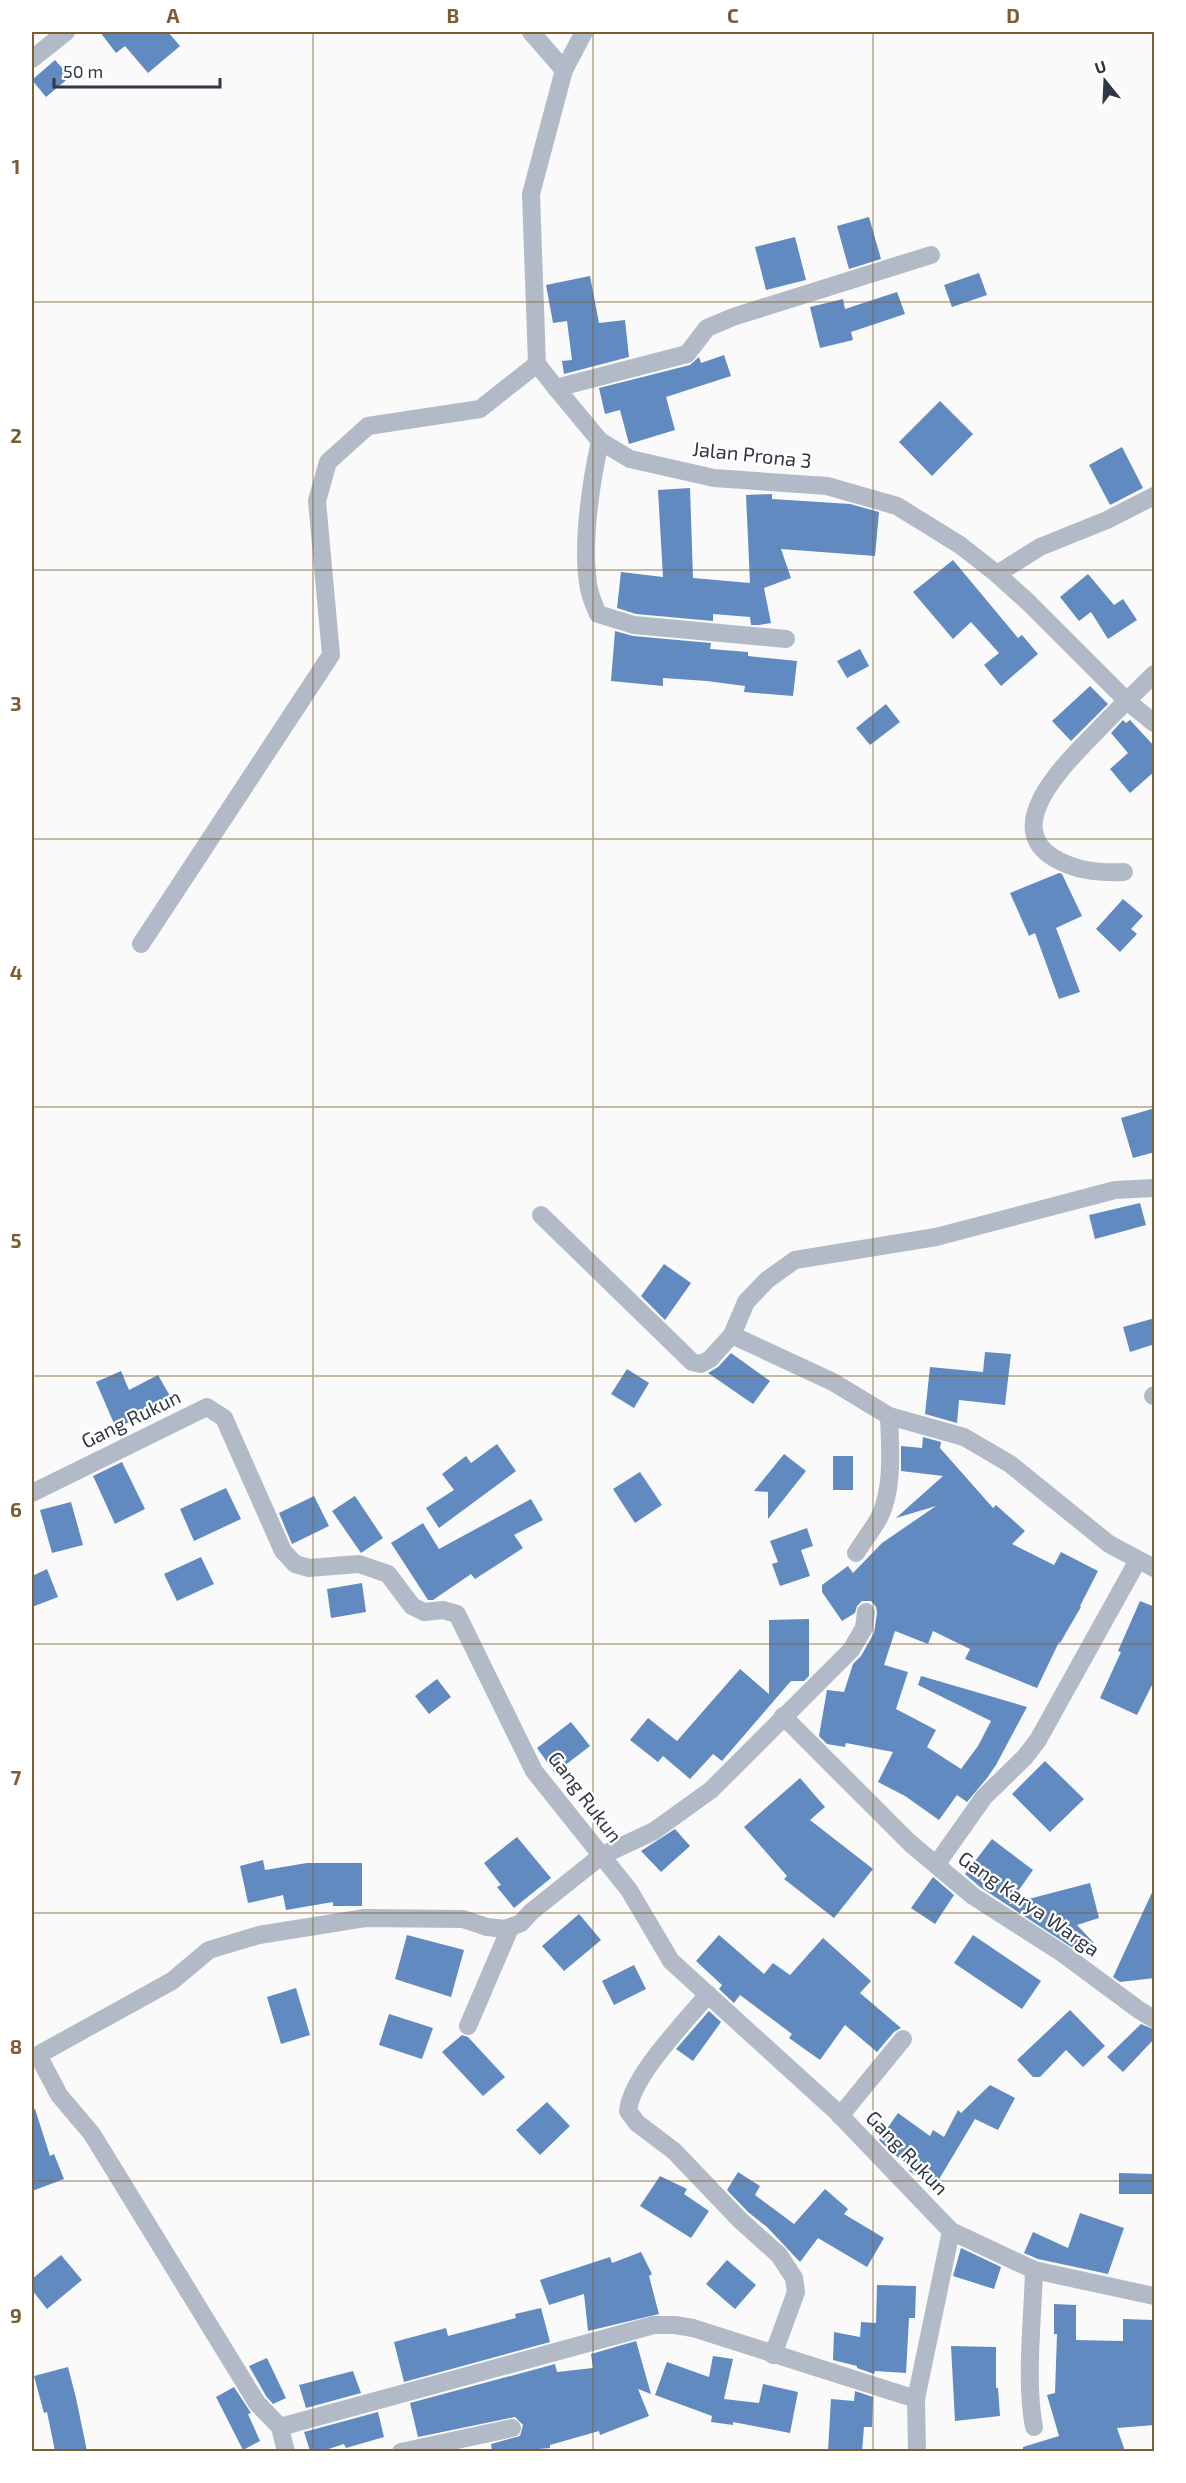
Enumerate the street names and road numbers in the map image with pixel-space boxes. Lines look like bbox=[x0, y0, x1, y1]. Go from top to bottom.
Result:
street label: Jalan Prona 3 bbox=[691, 436, 813, 472]
street label: Gang Rukun bbox=[77, 1384, 184, 1453]
street label: Gang Rukun bbox=[544, 1746, 628, 1847]
street label: Gang Karya Warga bbox=[954, 1845, 1105, 1961]
street label: Gang Rukun bbox=[862, 2105, 954, 2199]

